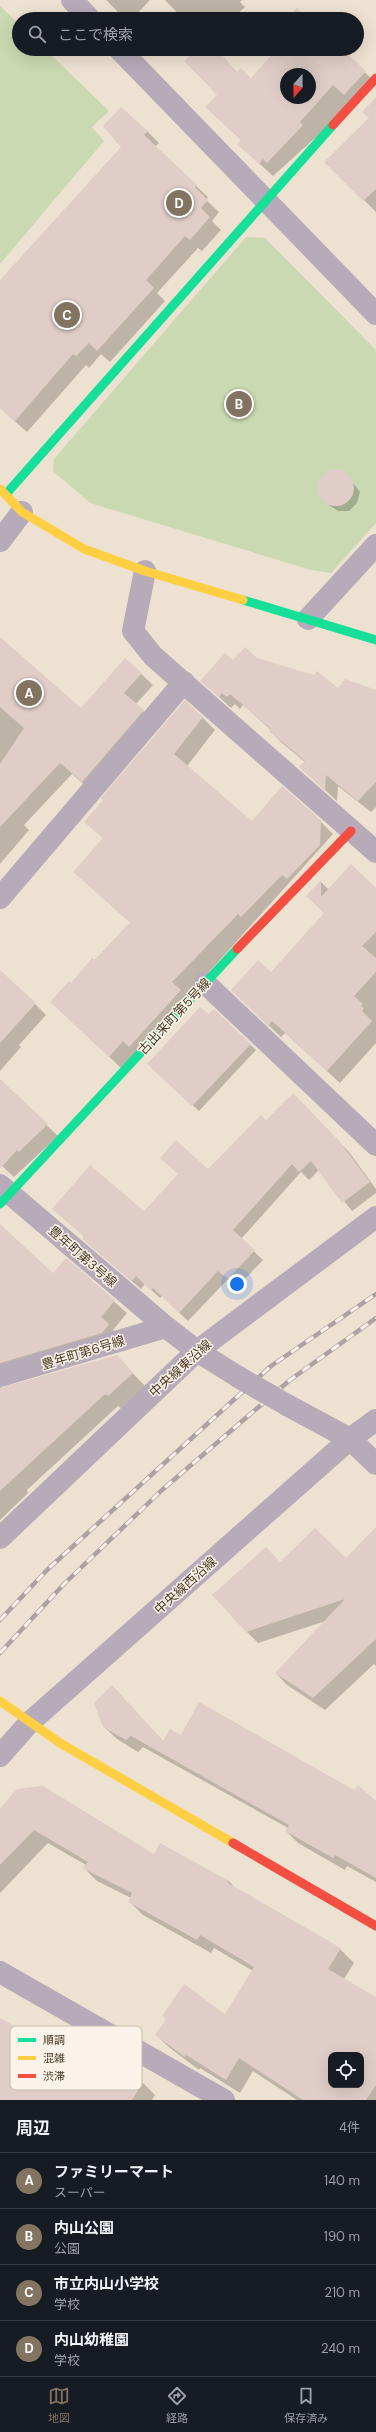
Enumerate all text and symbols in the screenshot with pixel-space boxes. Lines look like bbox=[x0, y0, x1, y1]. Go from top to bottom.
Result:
search box bbox=[12, 12, 364, 56]
icon: search bbox=[26, 23, 48, 45]
text: ここで検索 bbox=[58, 25, 133, 45]
north arrow bbox=[280, 68, 316, 104]
pin: D bbox=[166, 188, 192, 218]
pin: C bbox=[54, 300, 80, 330]
pin: B bbox=[226, 389, 252, 419]
pin: A bbox=[16, 678, 42, 708]
street label: 古出来町第5号線 bbox=[134, 974, 214, 1058]
street label: 豊年町第3号線 bbox=[45, 1222, 121, 1291]
your location bbox=[227, 1274, 247, 1294]
street label: 豊年町第6号線 bbox=[39, 1332, 127, 1373]
street label: 中央線東沿線 bbox=[146, 1336, 215, 1401]
street label: 中央線西沿線 bbox=[151, 1553, 220, 1618]
legend bbox=[10, 2026, 142, 2090]
text: 順調 bbox=[43, 2033, 65, 2047]
text: 混雑 bbox=[43, 2051, 65, 2065]
map controls bbox=[328, 2052, 364, 2088]
button: locate bbox=[328, 2052, 364, 2088]
text: 渋滞 bbox=[43, 2069, 65, 2083]
text: 周辺 bbox=[16, 2117, 50, 2139]
text: 4件 bbox=[339, 2119, 360, 2136]
text: ファミリーマート bbox=[54, 2162, 174, 2182]
text: A bbox=[24, 2172, 34, 2189]
text: 140 m bbox=[324, 2172, 360, 2189]
text: スーパー bbox=[54, 2184, 106, 2201]
text: 内山公園 bbox=[54, 2218, 114, 2238]
text: B bbox=[25, 2228, 33, 2245]
text: 190 m bbox=[324, 2228, 360, 2245]
text: 公園 bbox=[54, 2240, 80, 2257]
text: 市立内山小学校 bbox=[54, 2274, 159, 2294]
text: C bbox=[24, 2284, 34, 2301]
text: 210 m bbox=[325, 2284, 360, 2301]
text: 学校 bbox=[54, 2296, 80, 2313]
text: 内山幼稚園 bbox=[54, 2330, 129, 2350]
text: D bbox=[24, 2340, 34, 2357]
text: 240 m bbox=[321, 2340, 360, 2357]
text: 学校 bbox=[54, 2352, 80, 2369]
tab: 地図 bbox=[48, 2385, 70, 2425]
tab: 経路 bbox=[166, 2385, 188, 2425]
tab: 保存済み bbox=[284, 2385, 328, 2425]

